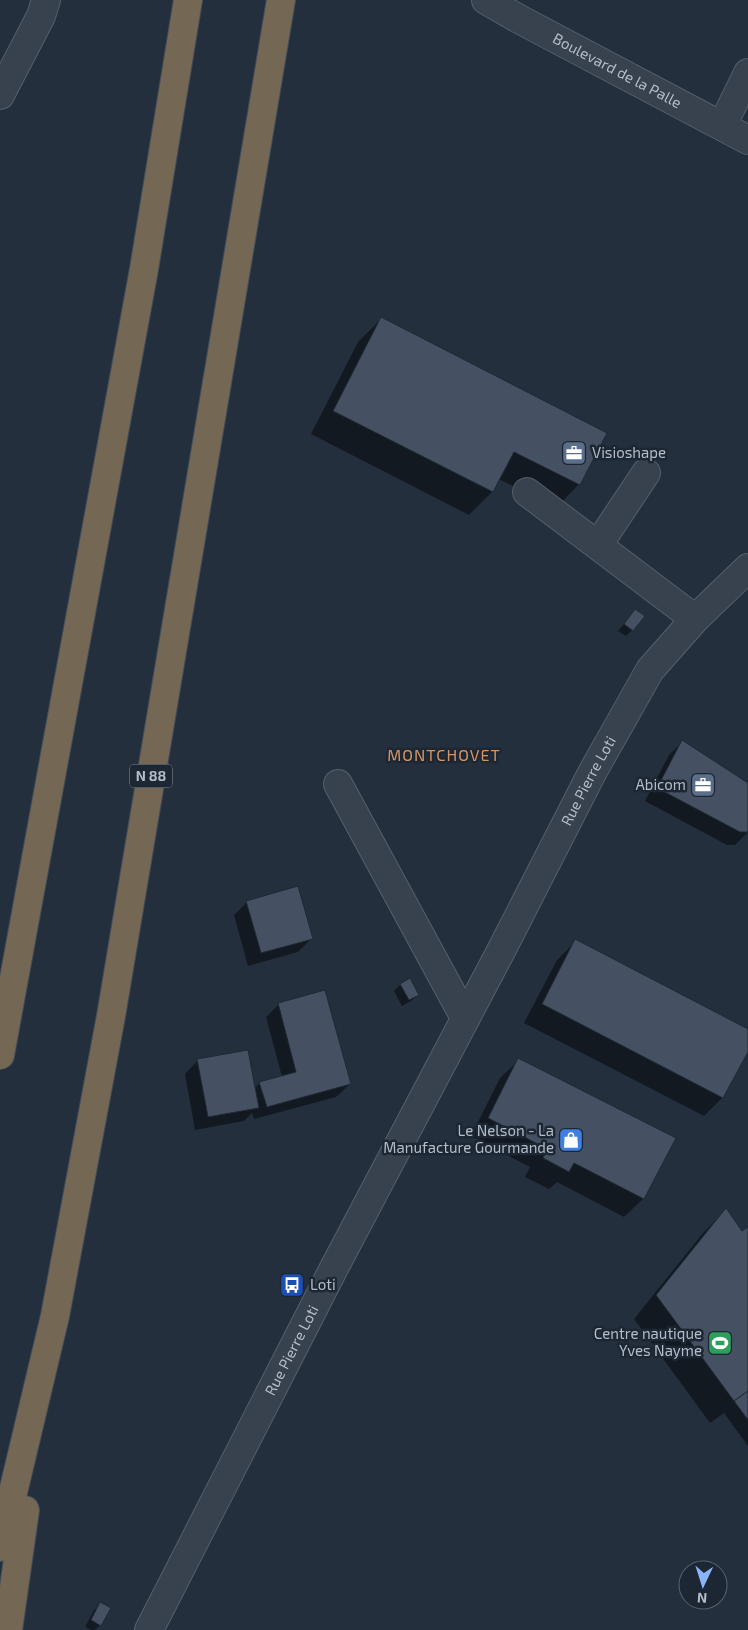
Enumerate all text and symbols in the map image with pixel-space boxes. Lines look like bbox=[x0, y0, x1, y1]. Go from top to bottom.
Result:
street label: Boulevard de la Palle bbox=[550, 29, 685, 111]
office icon: Visioshape bbox=[561, 440, 587, 466]
place label: Visioshape bbox=[592, 443, 666, 461]
street label: Rue Pierre Loti bbox=[557, 733, 619, 828]
district label: MONTCHOVET bbox=[387, 745, 501, 764]
road number: N 88 bbox=[130, 764, 172, 788]
office icon: Abicom bbox=[690, 772, 716, 798]
place label: Abicom bbox=[636, 775, 686, 793]
place label: Le Nelson - La Manufacture Gourmande bbox=[383, 1121, 554, 1156]
shop icon: Le Nelson - La Manufacture Gourmande bbox=[558, 1127, 584, 1153]
bus stop icon: Loti bbox=[279, 1272, 305, 1298]
place label: Loti bbox=[310, 1275, 336, 1293]
street label: Rue Pierre Loti bbox=[260, 1302, 322, 1398]
place label: Centre nautique Yves Nayme bbox=[594, 1324, 702, 1359]
sports icon: Centre nautique Yves Nayme bbox=[707, 1330, 733, 1356]
north arrow bbox=[678, 1560, 728, 1610]
text: N bbox=[696, 1590, 708, 1607]

